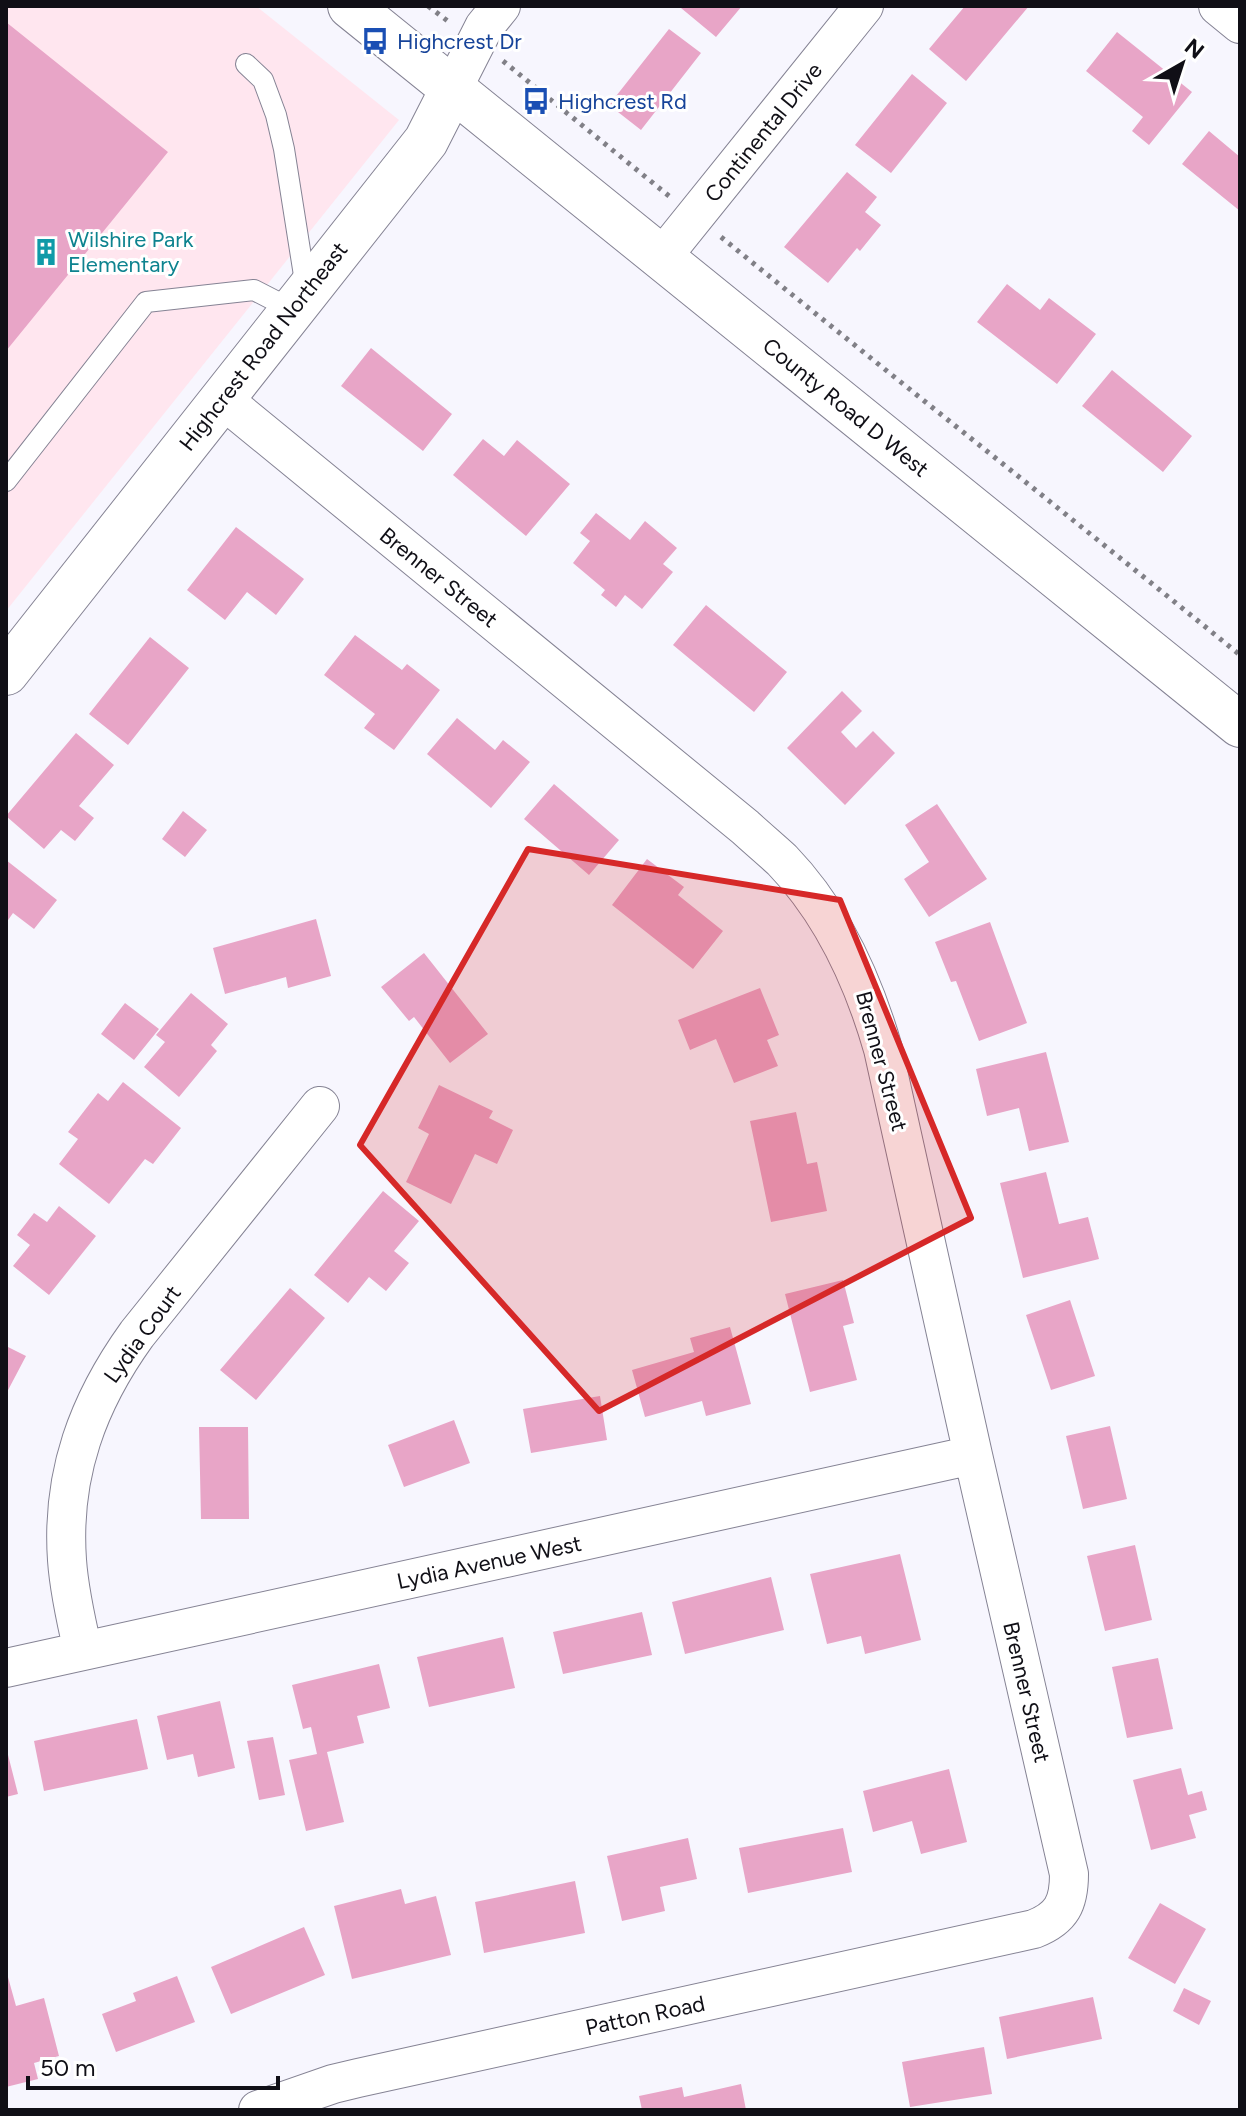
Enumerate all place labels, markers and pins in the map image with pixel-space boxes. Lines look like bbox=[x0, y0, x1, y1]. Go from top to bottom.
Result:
bus stop icon: Highcrest Dr bbox=[360, 26, 390, 56]
place label: Highcrest Dr bbox=[397, 28, 522, 55]
bus stop icon: Highcrest Rd bbox=[521, 86, 551, 116]
place label: Highcrest Rd bbox=[558, 88, 687, 115]
place label: Wilshire Park Elementary bbox=[68, 226, 194, 278]
building icon: Wilshire Park Elementary bbox=[31, 237, 61, 267]

